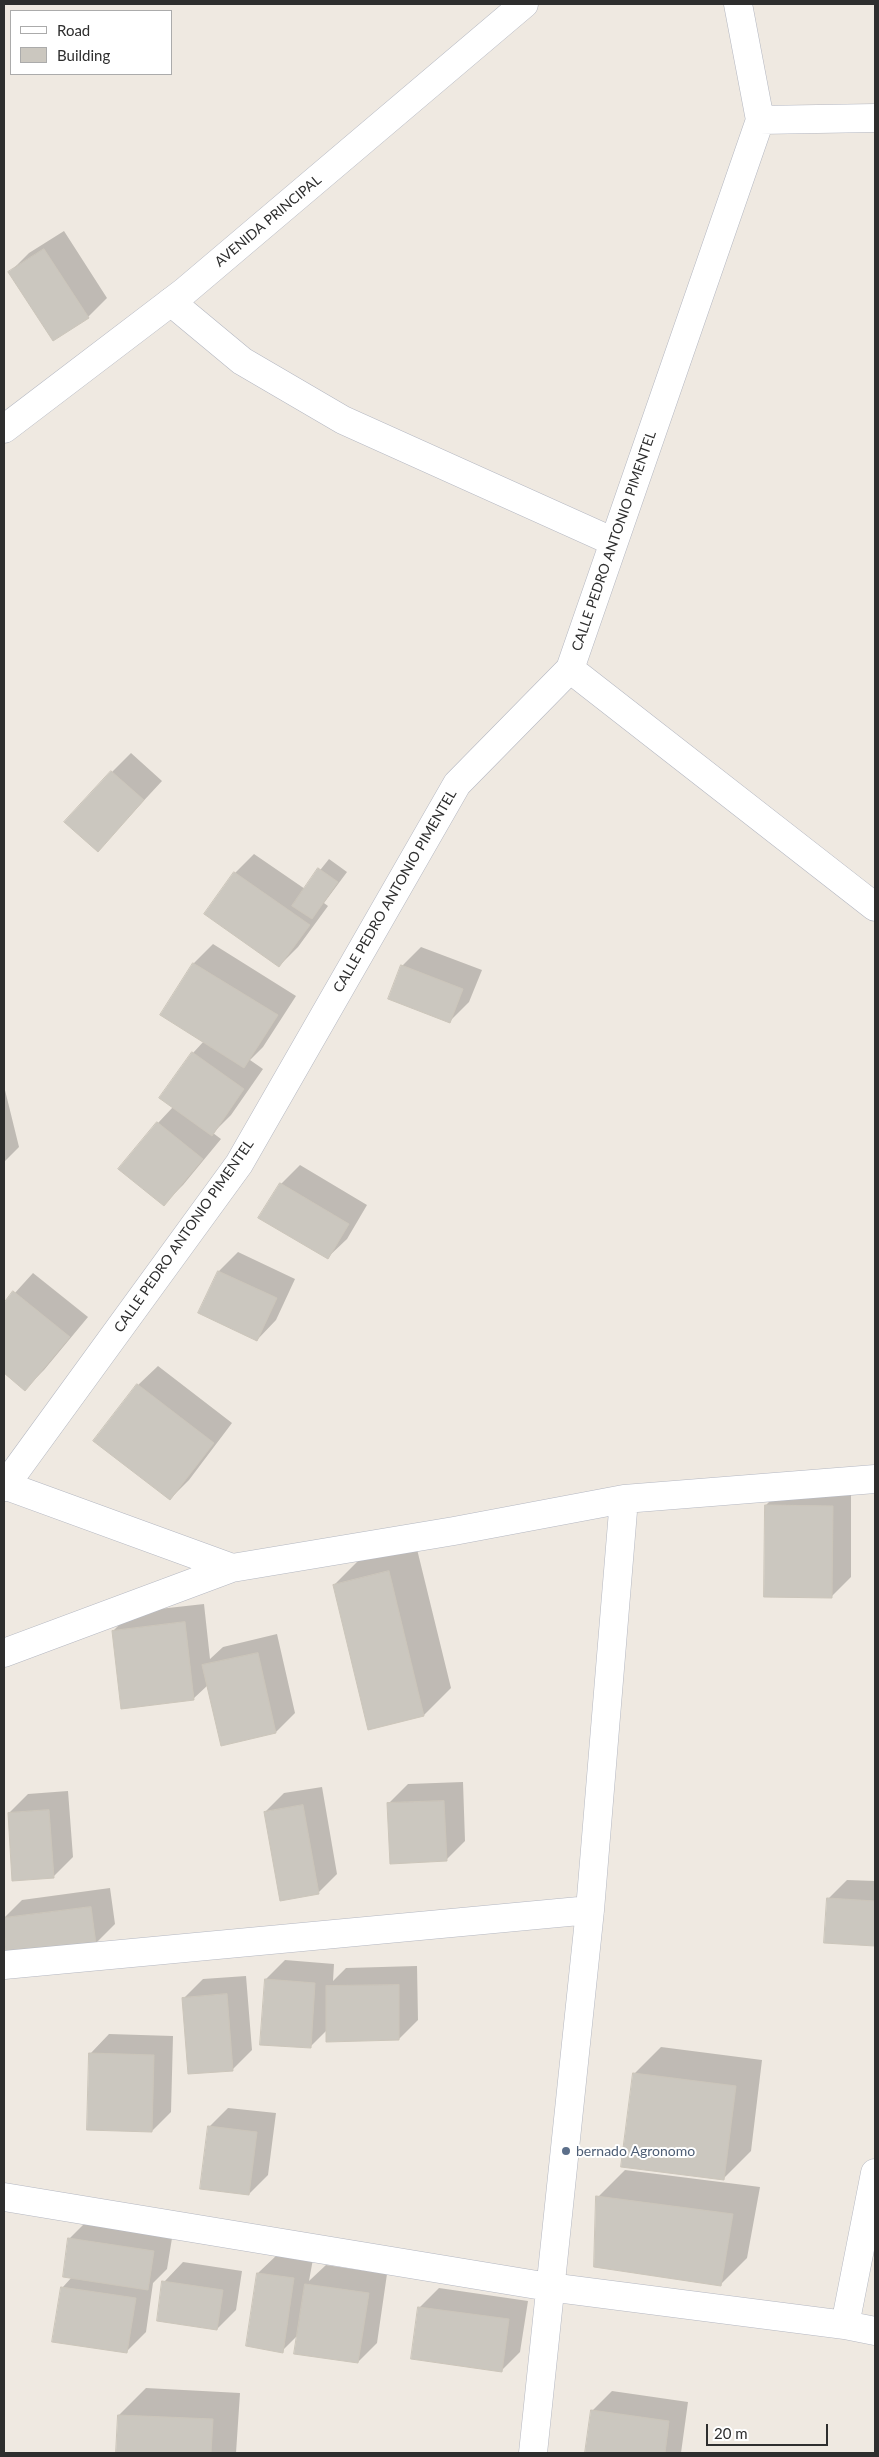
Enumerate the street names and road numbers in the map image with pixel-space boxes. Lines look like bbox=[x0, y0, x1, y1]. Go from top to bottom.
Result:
street label: AVENIDA PRINCIPAL bbox=[211, 172, 325, 270]
street label: CALLE PEDRO ANTONIO PIMENTEL bbox=[568, 429, 660, 653]
street label: CALLE PEDRO ANTONIO PIMENTEL bbox=[330, 786, 460, 996]
street label: CALLE PEDRO ANTONIO PIMENTEL bbox=[111, 1136, 257, 1336]

